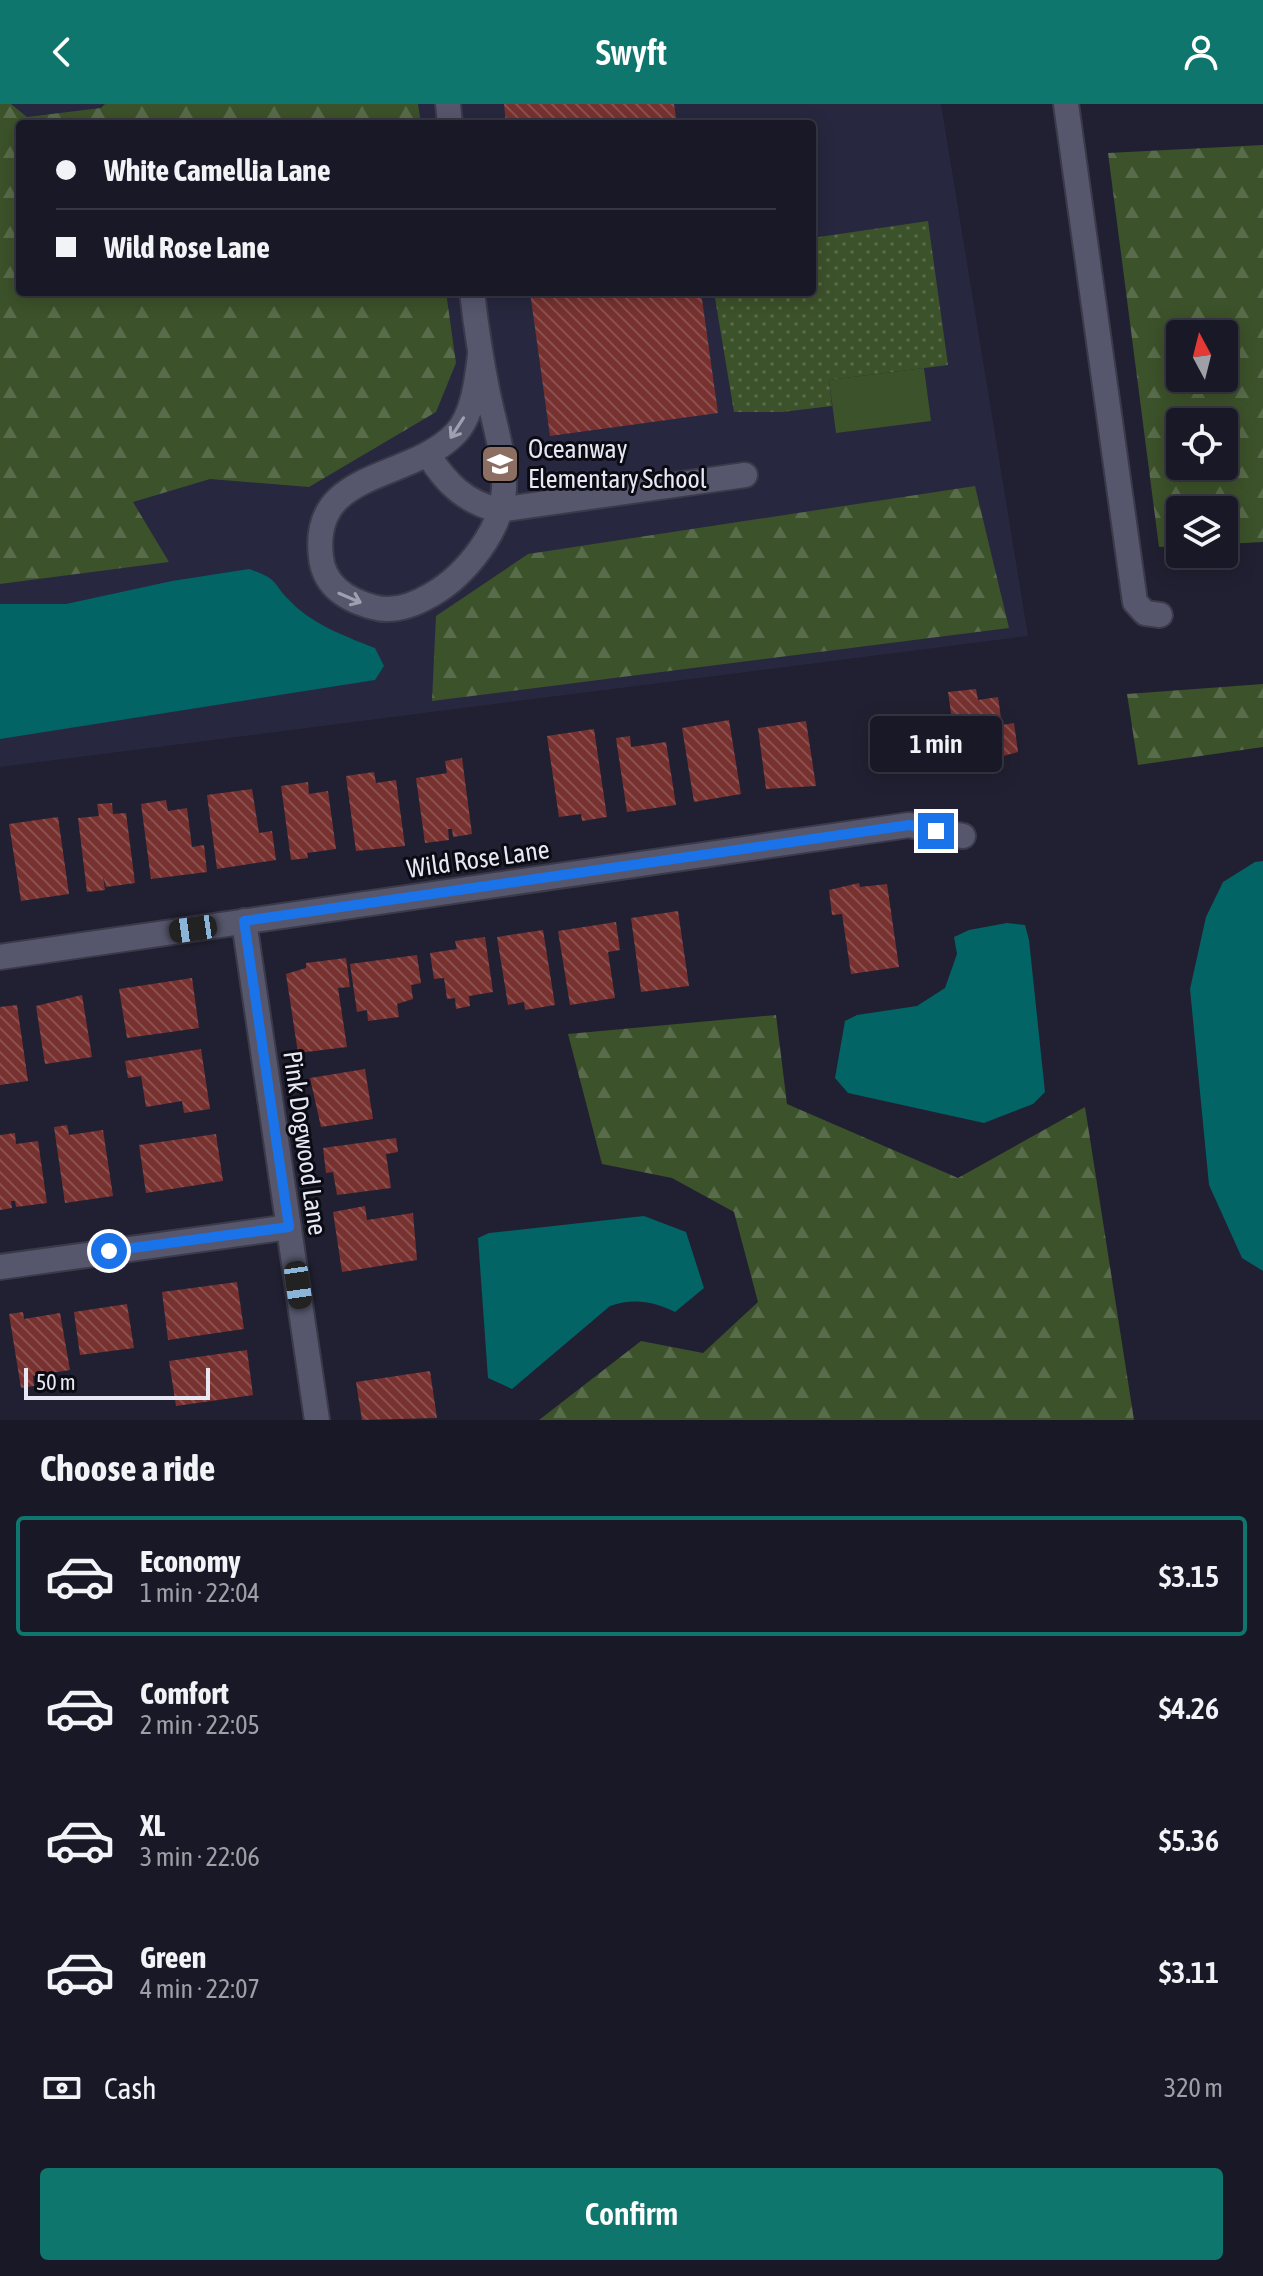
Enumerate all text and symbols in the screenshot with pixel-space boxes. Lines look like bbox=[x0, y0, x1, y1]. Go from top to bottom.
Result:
icon: back bbox=[40, 30, 84, 74]
icon: person bbox=[1179, 30, 1223, 74]
text: Swyft bbox=[596, 31, 667, 73]
text: White Camellia Lane bbox=[104, 153, 331, 187]
text: Wild Rose Lane bbox=[104, 230, 270, 264]
north arrow bbox=[1166, 320, 1238, 392]
map controls bbox=[1166, 320, 1238, 568]
button: locate bbox=[1166, 408, 1238, 480]
one-way arrow bbox=[448, 416, 465, 438]
place label: Oceanway Elementary School bbox=[528, 434, 707, 494]
school or university icon: Oceanway Elementary School bbox=[479, 443, 521, 485]
button: layers bbox=[1166, 496, 1238, 568]
one-way arrow bbox=[337, 591, 362, 606]
callout: 1 min bbox=[870, 715, 1002, 771]
text: 1 min bbox=[909, 729, 963, 759]
route end bbox=[918, 813, 954, 849]
street label: Wild Rose Lane bbox=[405, 834, 551, 884]
car bbox=[168, 914, 218, 944]
street label: Pink Dogwood Lane bbox=[277, 1049, 333, 1237]
route start bbox=[91, 1233, 127, 1269]
car bbox=[283, 1260, 313, 1310]
scale bar bbox=[24, 1364, 210, 1400]
text: 50 m bbox=[36, 1369, 76, 1395]
text: Choose a ride bbox=[40, 1447, 215, 1489]
icon: car bbox=[44, 1540, 116, 1612]
text: Economy bbox=[140, 1544, 241, 1578]
text: $3.15 bbox=[1159, 1559, 1219, 1593]
text: 1 min · 22:04 bbox=[140, 1578, 260, 1608]
icon: car bbox=[44, 1672, 116, 1744]
text: Comfort bbox=[140, 1676, 229, 1710]
text: $4.26 bbox=[1159, 1691, 1219, 1725]
text: 2 min · 22:05 bbox=[140, 1710, 260, 1740]
icon: car bbox=[44, 1804, 116, 1876]
text: XL bbox=[140, 1808, 165, 1842]
text: $5.36 bbox=[1159, 1823, 1219, 1857]
text: 3 min · 22:06 bbox=[140, 1842, 260, 1872]
icon: car bbox=[44, 1936, 116, 2008]
text: Green bbox=[140, 1940, 206, 1974]
text: $3.11 bbox=[1159, 1955, 1219, 1989]
text: 4 min · 22:07 bbox=[140, 1974, 260, 2004]
icon: cash bbox=[40, 2066, 84, 2110]
text: Cash bbox=[104, 2071, 157, 2105]
text: 320 m bbox=[1164, 2073, 1223, 2103]
button: Confirm bbox=[40, 2168, 1223, 2260]

